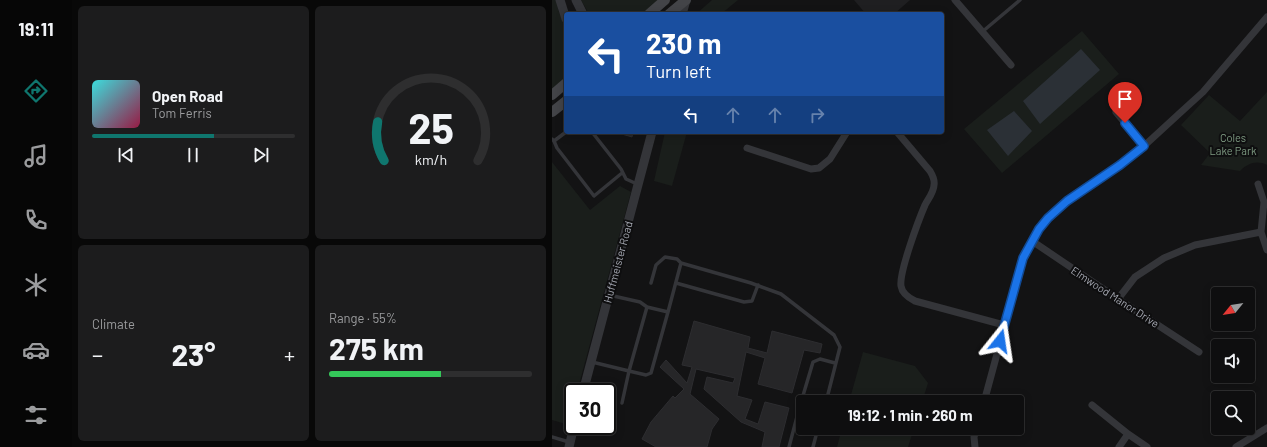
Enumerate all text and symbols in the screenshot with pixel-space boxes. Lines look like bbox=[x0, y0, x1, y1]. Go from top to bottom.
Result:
text: 19:11 bbox=[18, 18, 54, 40]
text: 230 m bbox=[646, 26, 721, 60]
icon: left bbox=[580, 28, 632, 80]
text: Turn left bbox=[646, 60, 712, 82]
icon: directions bbox=[22, 77, 50, 105]
pin bbox=[1108, 82, 1142, 123]
text: Open Road bbox=[152, 87, 223, 105]
icon: arrive bbox=[1114, 88, 1136, 110]
text: 25 bbox=[408, 101, 453, 151]
icon: left bbox=[680, 104, 702, 126]
icon: ahead bbox=[722, 104, 744, 126]
icon: ahead bbox=[764, 104, 786, 126]
icon: right bbox=[806, 104, 828, 126]
text: Tom Ferris bbox=[152, 105, 212, 121]
park label: Coles Lake Park bbox=[1210, 131, 1257, 157]
icon: music bbox=[22, 142, 50, 170]
icon: previous bbox=[115, 144, 137, 166]
icon: pause bbox=[182, 144, 204, 166]
icon: next bbox=[250, 144, 272, 166]
text: km/h bbox=[414, 150, 447, 167]
icon: phone bbox=[22, 206, 50, 234]
street label: Huffmeister Road bbox=[600, 220, 635, 304]
street label: Elmwood Manor Drive bbox=[1069, 263, 1162, 330]
icon: climate bbox=[22, 271, 50, 299]
north arrow bbox=[1211, 287, 1255, 331]
map controls bbox=[1211, 287, 1255, 435]
text: Range · 55% bbox=[329, 310, 397, 326]
text: Climate bbox=[92, 316, 135, 332]
position arrow bbox=[979, 320, 1021, 362]
text: 275 km bbox=[329, 330, 424, 366]
icon: car bbox=[22, 336, 50, 364]
text: 23° bbox=[172, 336, 215, 372]
button: sound bbox=[1211, 339, 1255, 383]
text: − bbox=[92, 341, 103, 367]
text: + bbox=[284, 341, 295, 367]
speed limit sign: 30 bbox=[564, 383, 616, 435]
button: search bbox=[1211, 391, 1255, 435]
icon: filters bbox=[22, 401, 50, 429]
text: 19:12 · 1 min · 260 m bbox=[848, 406, 972, 424]

